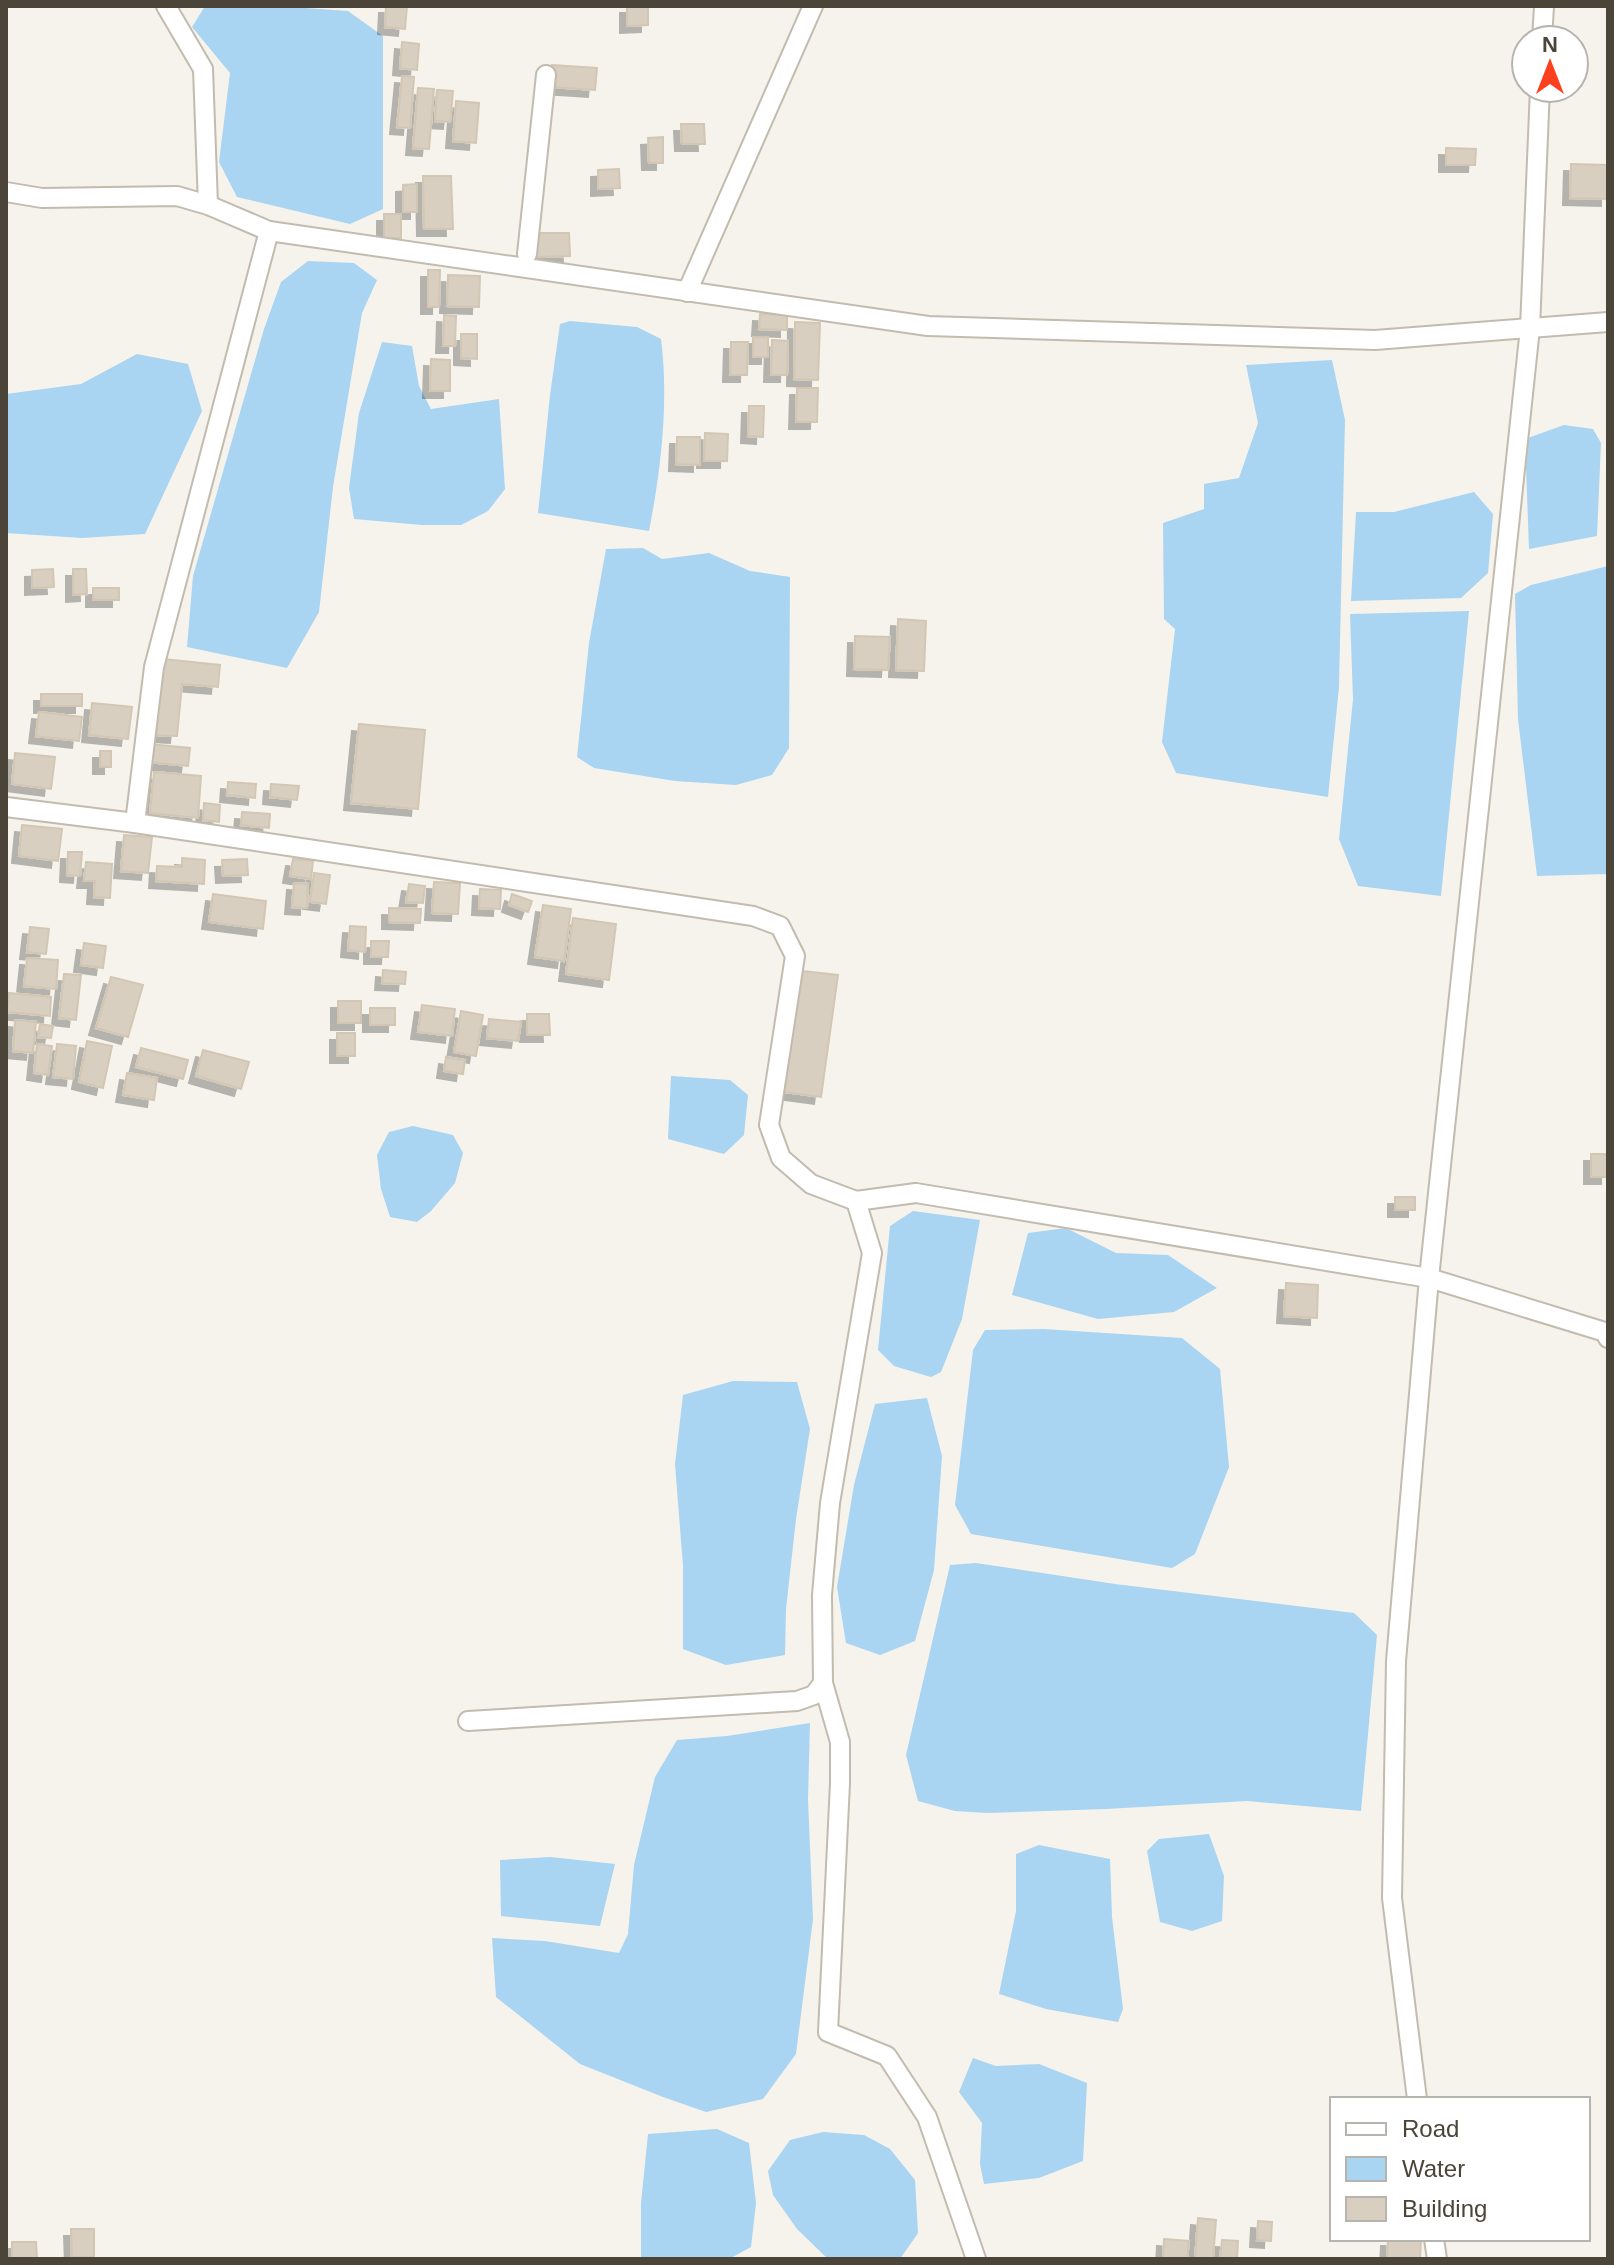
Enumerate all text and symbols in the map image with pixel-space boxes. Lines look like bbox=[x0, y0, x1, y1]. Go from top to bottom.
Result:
north arrow bbox=[1510, 24, 1590, 104]
text: N bbox=[1542, 32, 1558, 57]
legend bbox=[1330, 2097, 1590, 2241]
text: Road bbox=[1402, 2115, 1459, 2142]
text: Water bbox=[1402, 2155, 1465, 2182]
text: Building bbox=[1402, 2195, 1487, 2222]

